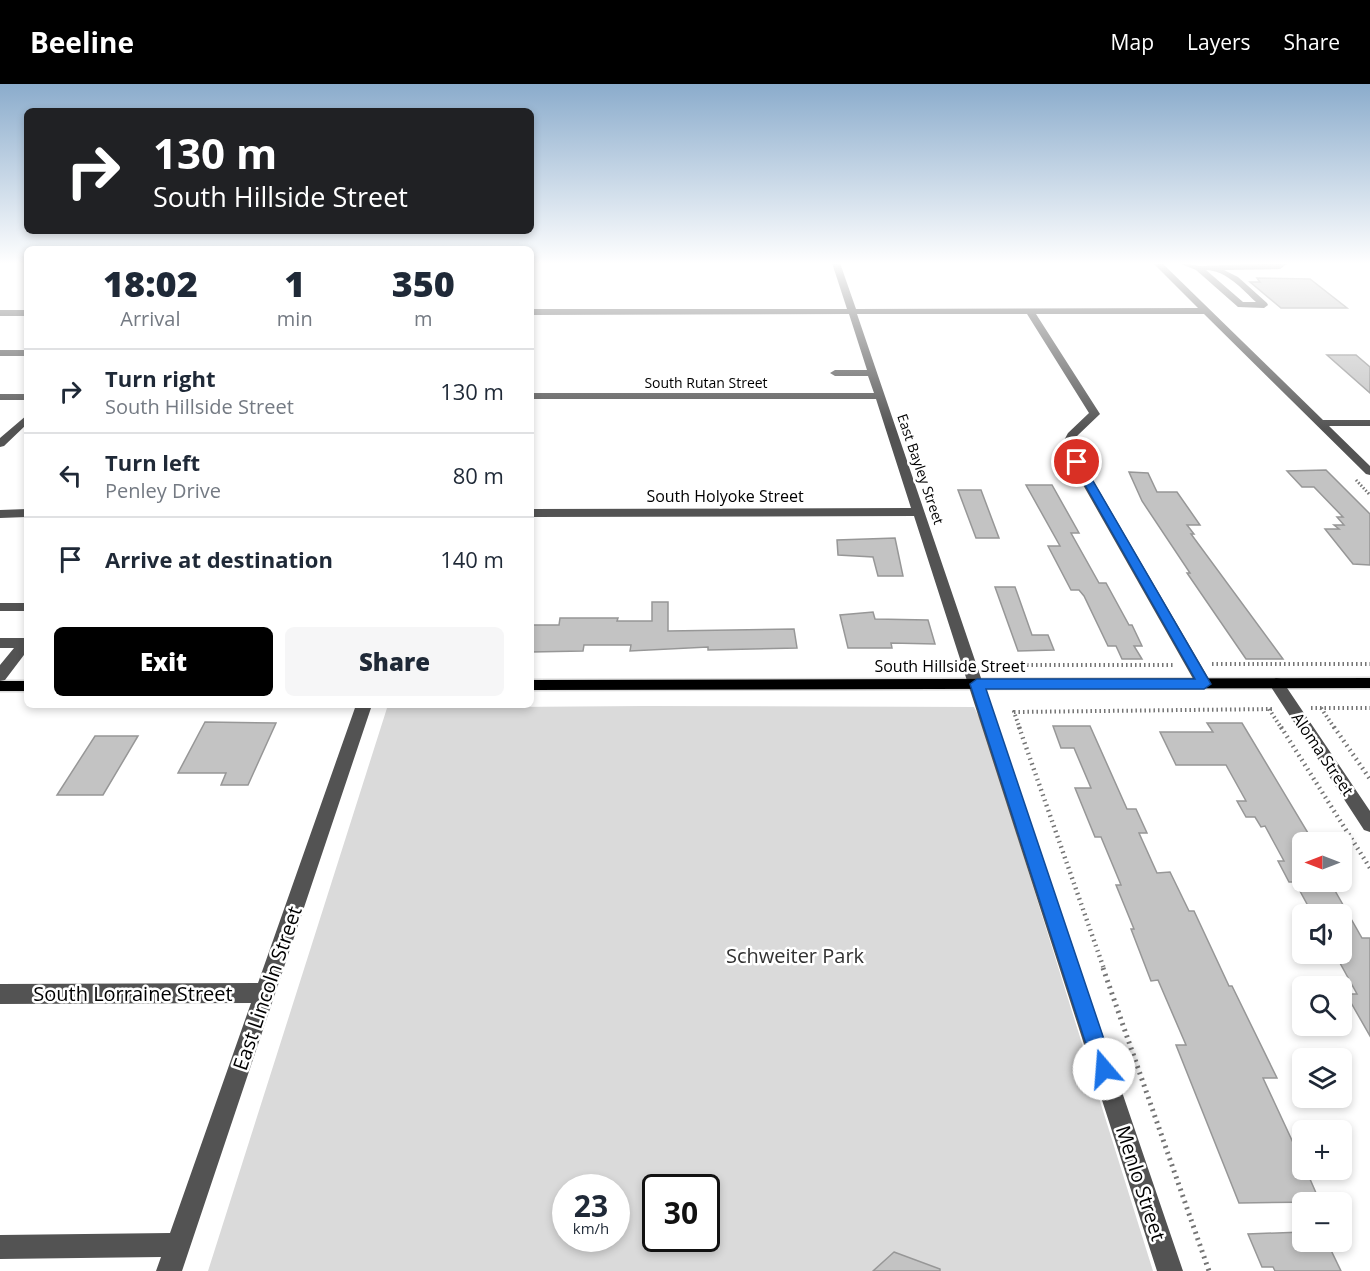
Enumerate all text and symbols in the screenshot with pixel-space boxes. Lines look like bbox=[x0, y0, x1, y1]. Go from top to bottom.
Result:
text: Beeline bbox=[30, 23, 134, 61]
text: Map bbox=[1111, 28, 1154, 56]
text: Layers bbox=[1187, 28, 1251, 56]
text: Share bbox=[1284, 28, 1340, 56]
text: 130 m bbox=[153, 124, 277, 181]
icon: right bbox=[54, 132, 132, 210]
text: South Hillside Street bbox=[153, 178, 408, 215]
text: 18:02 bbox=[103, 259, 198, 308]
text: 1 bbox=[284, 259, 305, 308]
text: 350 bbox=[392, 259, 455, 308]
text: Arrival bbox=[120, 305, 181, 332]
text: min bbox=[277, 305, 313, 332]
text: m bbox=[414, 305, 433, 332]
text: Turn right bbox=[105, 363, 216, 393]
street label: South Rutan Street bbox=[644, 373, 768, 392]
icon: right bbox=[54, 375, 87, 408]
text: 130 m bbox=[440, 376, 504, 406]
text: South Hillside Street bbox=[105, 393, 294, 420]
street label: East Bayley Street bbox=[893, 411, 949, 527]
pin bbox=[1051, 436, 1102, 487]
icon: arrive bbox=[1060, 445, 1093, 478]
text: Turn left bbox=[105, 447, 200, 477]
icon: left bbox=[54, 459, 87, 492]
text: 80 m bbox=[453, 460, 504, 490]
text: Penley Drive bbox=[105, 477, 221, 504]
street label: South Holyoke Street bbox=[646, 485, 804, 507]
icon: arrive bbox=[54, 543, 87, 576]
text: Arrive at destination bbox=[105, 544, 333, 574]
text: 140 m bbox=[440, 544, 504, 574]
button: Exit bbox=[54, 627, 273, 696]
button: Share bbox=[285, 627, 504, 696]
street label: South Hillside Street bbox=[874, 655, 1026, 677]
street label: Aloma Street bbox=[1287, 708, 1359, 800]
north arrow bbox=[1292, 832, 1352, 892]
map controls bbox=[1292, 832, 1352, 1252]
street label: East Lincoln Street bbox=[226, 902, 308, 1074]
button: sound bbox=[1292, 904, 1352, 964]
park label: Schweiter Park bbox=[726, 942, 865, 969]
button: search bbox=[1292, 976, 1352, 1036]
street label: South Lorraine Street bbox=[33, 980, 233, 1007]
position arrow bbox=[1072, 1037, 1136, 1101]
button: layers bbox=[1292, 1048, 1352, 1108]
button: + bbox=[1292, 1120, 1352, 1180]
street label: Menlo Street bbox=[1110, 1122, 1172, 1244]
speed limit sign: 30 bbox=[642, 1174, 720, 1252]
text: 23 bbox=[574, 1185, 608, 1226]
button: − bbox=[1292, 1192, 1352, 1252]
text: km/h bbox=[573, 1218, 609, 1238]

